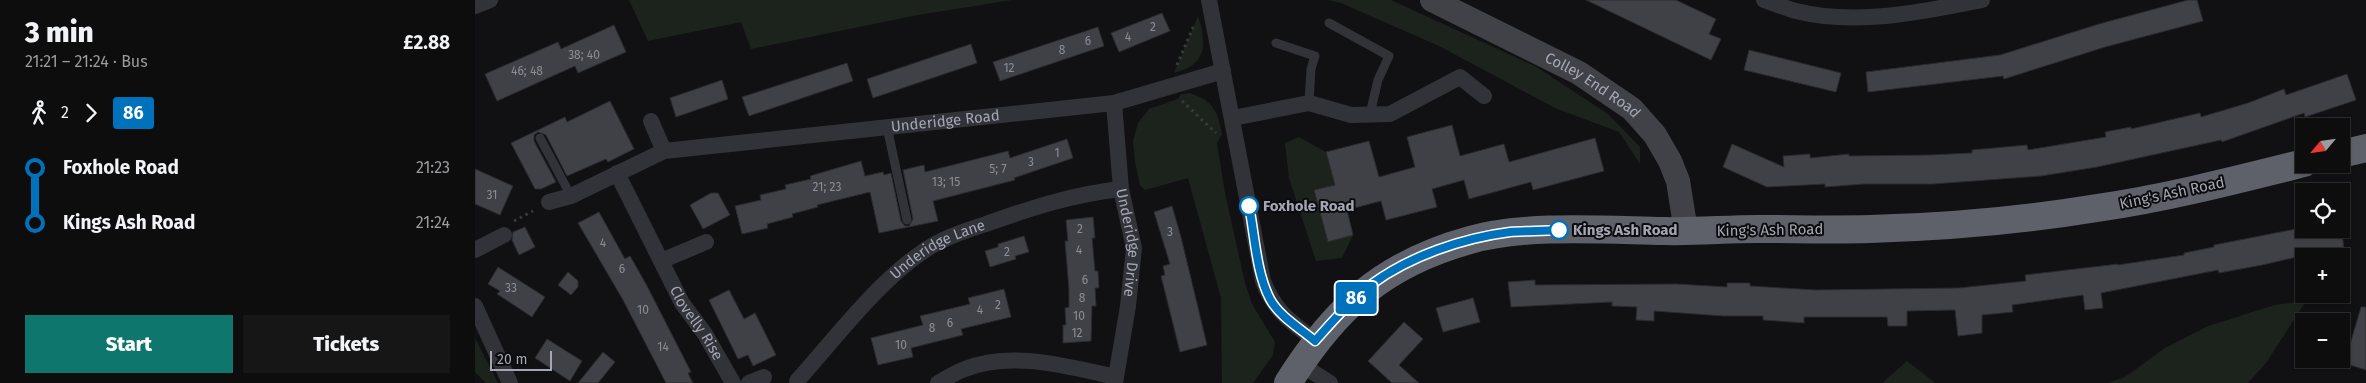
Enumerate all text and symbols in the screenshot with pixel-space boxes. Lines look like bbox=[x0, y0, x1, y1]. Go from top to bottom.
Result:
text: 3 min bbox=[25, 16, 94, 49]
house number: 2 bbox=[1150, 20, 1156, 34]
house number: 4 bbox=[1125, 30, 1132, 44]
text: £2.88 bbox=[403, 31, 450, 54]
house number: 6 bbox=[1085, 34, 1091, 48]
house number: 8 bbox=[1059, 43, 1066, 57]
house number: 38; 40 bbox=[568, 48, 600, 62]
street label: Colley End Road bbox=[1542, 49, 1644, 121]
text: 21:21 – 21:24 · Bus bbox=[25, 52, 148, 71]
house number: 12 bbox=[1003, 61, 1015, 75]
house number: 46; 48 bbox=[511, 64, 543, 78]
icon: walk bbox=[25, 99, 53, 127]
icon: forward bbox=[77, 99, 105, 127]
text: 86 bbox=[123, 102, 144, 124]
text: 2 bbox=[61, 103, 69, 122]
street label: Underidge Road bbox=[890, 106, 1001, 136]
north arrow bbox=[2295, 118, 2350, 172]
map controls bbox=[2295, 118, 2350, 368]
house number: 1 bbox=[1054, 146, 1060, 160]
house number: 3 bbox=[1028, 155, 1034, 169]
text: Foxhole Road bbox=[63, 156, 179, 179]
text: 21:23 bbox=[416, 158, 450, 177]
house number: 5; 7 bbox=[989, 162, 1007, 176]
street label: King's Ash Road bbox=[2118, 173, 2226, 213]
house number: 13; 15 bbox=[932, 175, 960, 189]
house number: 21; 23 bbox=[813, 180, 841, 194]
button: locate bbox=[2295, 183, 2350, 238]
street label: Underidge Drive bbox=[1112, 187, 1143, 298]
house number: 31 bbox=[487, 188, 497, 202]
marker: Foxhole Road bbox=[1239, 196, 1259, 216]
place label: Foxhole Road bbox=[1263, 197, 1355, 215]
text: Kings Ash Road bbox=[63, 211, 195, 234]
text: 21:24 bbox=[416, 213, 450, 232]
street label: Underidge Lane bbox=[886, 216, 987, 283]
marker: Kings Ash Road bbox=[1549, 220, 1569, 240]
street label: King's Ash Road bbox=[1716, 220, 1824, 240]
place label: Kings Ash Road bbox=[1573, 221, 1677, 239]
house number: 2 bbox=[1077, 222, 1083, 236]
house number: 3 bbox=[1167, 225, 1173, 239]
house number: 4 bbox=[600, 236, 607, 250]
house number: 4 bbox=[1076, 243, 1083, 257]
house number: 2 bbox=[1004, 245, 1010, 259]
button: + bbox=[2295, 248, 2350, 303]
house number: 6 bbox=[619, 262, 625, 276]
house number: 6 bbox=[1082, 273, 1088, 287]
house number: 33 bbox=[505, 281, 517, 295]
line badge: 86 bbox=[1333, 282, 1379, 314]
street label: Clovelly Rise bbox=[666, 283, 727, 363]
text: 86 bbox=[1346, 287, 1366, 309]
house number: 8 bbox=[1079, 291, 1086, 305]
house number: 2 bbox=[995, 298, 1001, 312]
house number: 10 bbox=[637, 303, 649, 317]
house number: 4 bbox=[977, 303, 984, 317]
house number: 10 bbox=[1073, 309, 1085, 323]
button: − bbox=[2295, 313, 2350, 368]
button: Start bbox=[25, 315, 233, 373]
button: Tickets bbox=[243, 315, 450, 373]
house number: 6 bbox=[947, 316, 953, 330]
house number: 8 bbox=[929, 321, 936, 335]
house number: 12 bbox=[1071, 326, 1083, 340]
house number: 10 bbox=[895, 338, 907, 352]
house number: 14 bbox=[657, 340, 669, 354]
scale bar bbox=[490, 348, 553, 371]
text: 20 m bbox=[497, 351, 527, 368]

